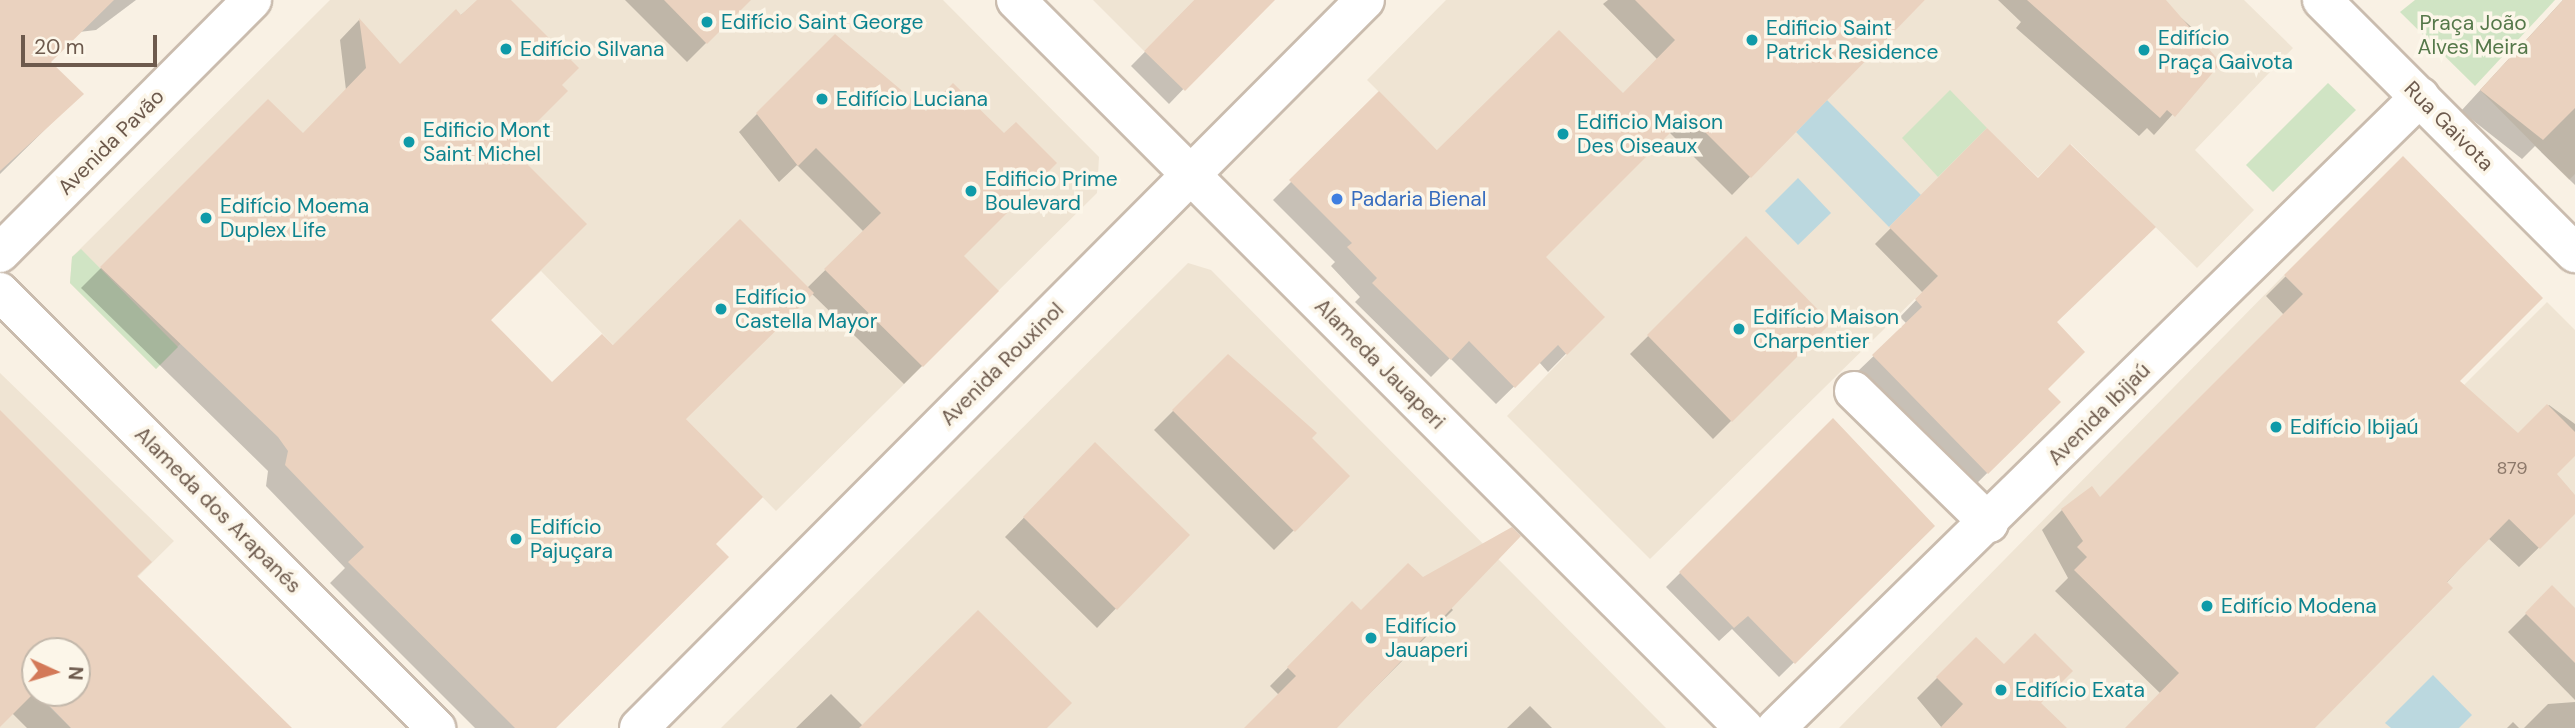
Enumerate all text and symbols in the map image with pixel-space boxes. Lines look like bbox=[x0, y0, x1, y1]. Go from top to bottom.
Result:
place label: Edifício Saint George bbox=[721, 9, 924, 35]
park label: Praça João Alves Meira bbox=[2417, 10, 2529, 60]
marker: Edifício Saint George bbox=[699, 14, 715, 30]
place label: Edificio Saint Patrick Residence bbox=[1766, 15, 1938, 65]
scale bar bbox=[24, 21, 161, 65]
place label: Edifício Praça Gaivota bbox=[2158, 25, 2293, 75]
marker: Edificio Saint Patrick Residence bbox=[1744, 32, 1760, 48]
text: 20 m bbox=[34, 33, 85, 61]
place label: Edifício Silvana bbox=[520, 36, 664, 62]
marker: Edifício Silvana bbox=[498, 41, 514, 57]
marker: Edifício Praça Gaivota bbox=[2136, 42, 2152, 58]
street label: Rua Gaivota bbox=[2399, 76, 2499, 176]
street label: Avenida Pavão bbox=[53, 84, 169, 200]
place label: Edifício Luciana bbox=[836, 86, 988, 112]
marker: Edifício Luciana bbox=[814, 91, 830, 107]
place label: Edificio Maison Des Oiseaux bbox=[1577, 109, 1723, 159]
place label: Edificio Mont Saint Michel bbox=[423, 117, 550, 167]
marker: Edificio Maison Des Oiseaux bbox=[1555, 126, 1571, 142]
marker: Edificio Mont Saint Michel bbox=[401, 134, 417, 150]
place label: Edificio Prime Boulevard bbox=[985, 166, 1118, 216]
marker: Edificio Prime Boulevard bbox=[963, 183, 979, 199]
place label: Padaria Bienal bbox=[1351, 186, 1486, 212]
marker: Padaria Bienal bbox=[1329, 191, 1345, 207]
place label: Edifício Moema Duplex Life bbox=[220, 193, 369, 243]
marker: Edifício Moema Duplex Life bbox=[198, 210, 214, 226]
place label: Edifício Castella Mayor bbox=[735, 284, 877, 334]
street label: Alameda Jauaperi bbox=[1310, 294, 1450, 434]
street label: Avenida Rouxinol bbox=[935, 297, 1069, 431]
marker: Edifício Castella Mayor bbox=[713, 301, 729, 317]
place label: Edifício Maison Charpentier bbox=[1753, 304, 1899, 354]
marker: Edifício Maison Charpentier bbox=[1731, 321, 1747, 337]
street label: Avenida Ibijaú bbox=[2043, 358, 2155, 470]
place label: Edifício Ibijaú bbox=[2290, 414, 2419, 440]
marker: Edifício Ibijaú bbox=[2268, 419, 2284, 435]
street label: Alameda dos Arapanés bbox=[130, 422, 306, 598]
house number: 879 bbox=[2497, 457, 2527, 479]
place label: Edifício Pajuçara bbox=[530, 514, 613, 564]
marker: Edifício Pajuçara bbox=[508, 531, 524, 547]
place label: Edifício Modena bbox=[2221, 593, 2377, 619]
marker: Edifício Modena bbox=[2199, 598, 2215, 614]
place label: Edifício Jauaperi bbox=[1385, 613, 1468, 663]
marker: Edifício Jauaperi bbox=[1363, 630, 1379, 646]
north arrow bbox=[21, 637, 91, 707]
text: N bbox=[63, 666, 88, 681]
place label: Edifício Exata bbox=[2015, 677, 2145, 703]
marker: Edifício Exata bbox=[1993, 682, 2009, 698]

